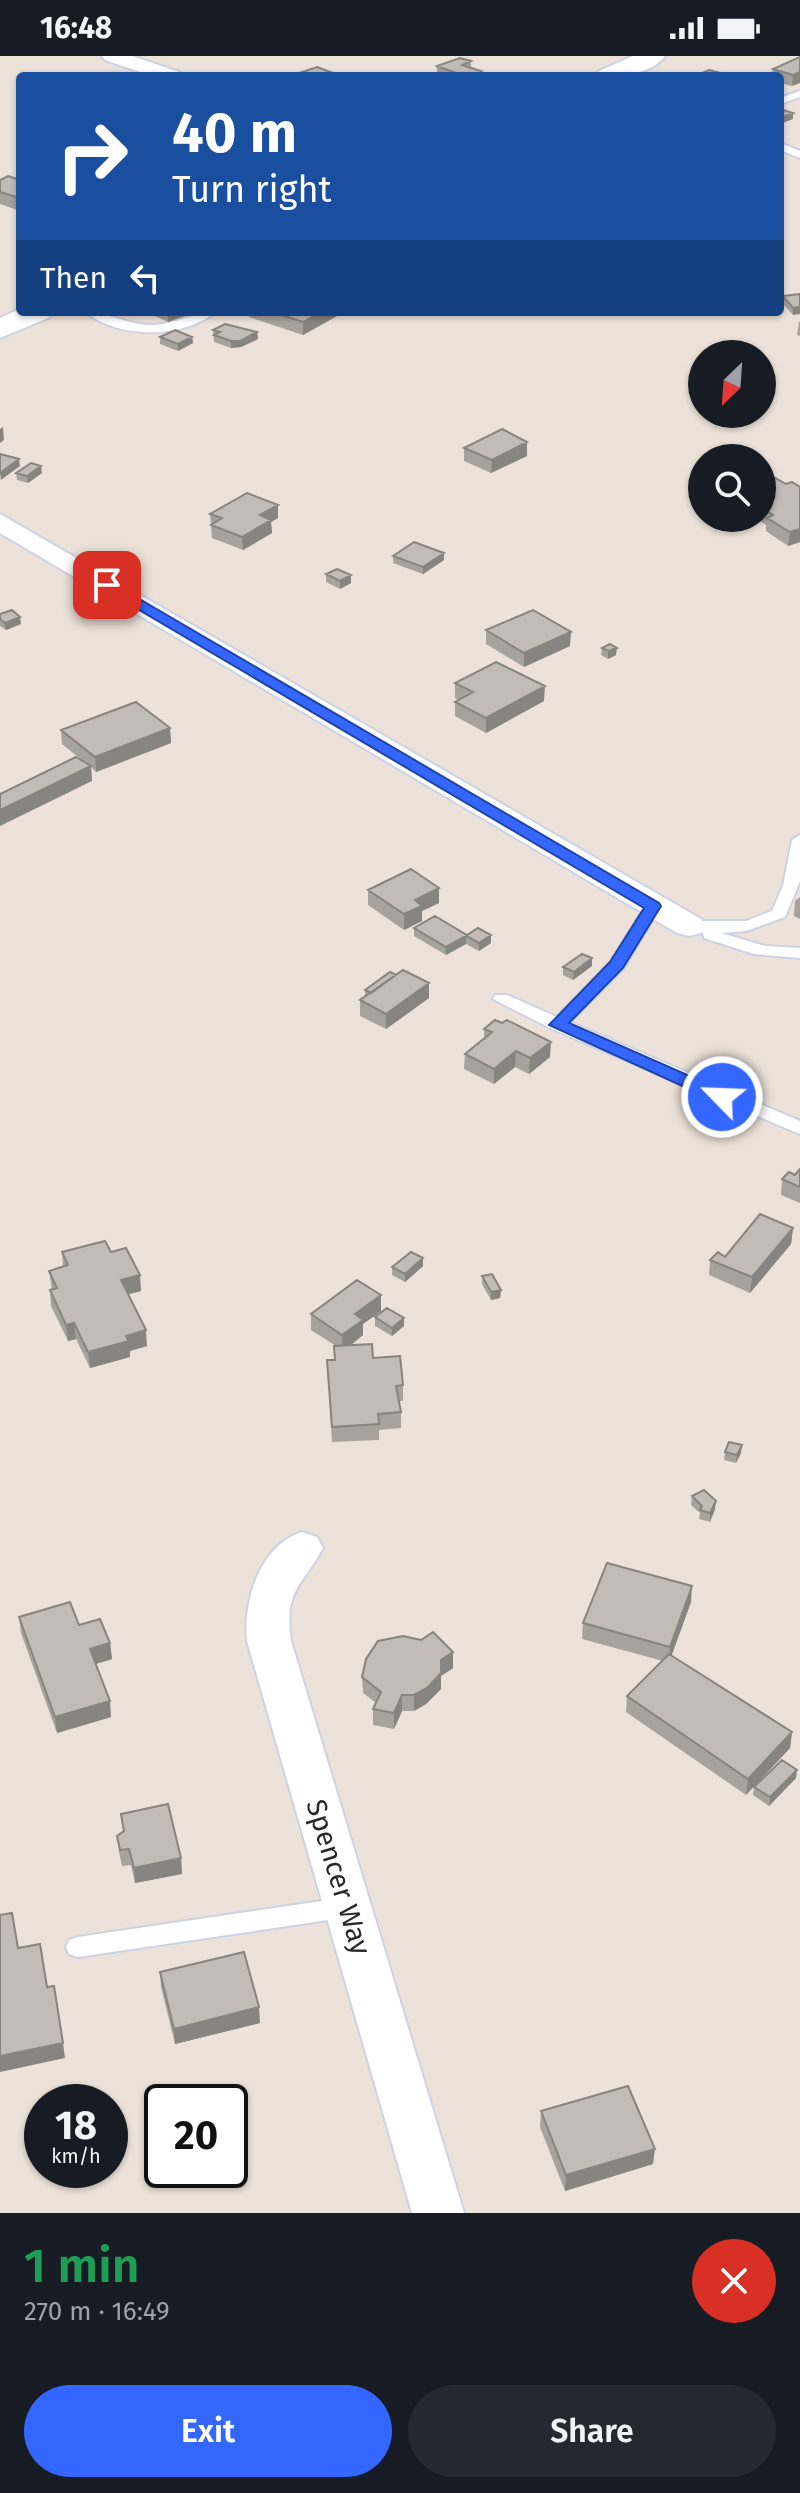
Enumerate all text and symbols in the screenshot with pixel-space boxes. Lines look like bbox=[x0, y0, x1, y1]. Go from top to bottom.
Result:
text: 16:48 bbox=[40, 10, 112, 46]
text: 40 m bbox=[172, 100, 297, 167]
icon: right bbox=[40, 104, 144, 208]
text: Turn right bbox=[172, 168, 332, 212]
icon: left bbox=[123, 256, 167, 300]
text: Then bbox=[40, 260, 107, 296]
north arrow bbox=[688, 340, 776, 428]
map controls bbox=[688, 340, 776, 532]
button: search bbox=[688, 444, 776, 532]
pin bbox=[73, 551, 141, 619]
icon: arrive bbox=[85, 563, 129, 607]
position arrow bbox=[680, 1055, 764, 1139]
street label: Spencer Way bbox=[299, 1795, 378, 1959]
speed limit sign: 20 bbox=[144, 2084, 248, 2188]
text: 18 bbox=[55, 2102, 97, 2150]
text: km/h bbox=[51, 2144, 101, 2168]
text: 1 min bbox=[24, 2237, 140, 2295]
button: close bbox=[692, 2239, 776, 2323]
text: 270 m · 16:49 bbox=[24, 2296, 170, 2327]
button: Exit bbox=[24, 2385, 392, 2477]
button: Share bbox=[408, 2385, 776, 2477]

